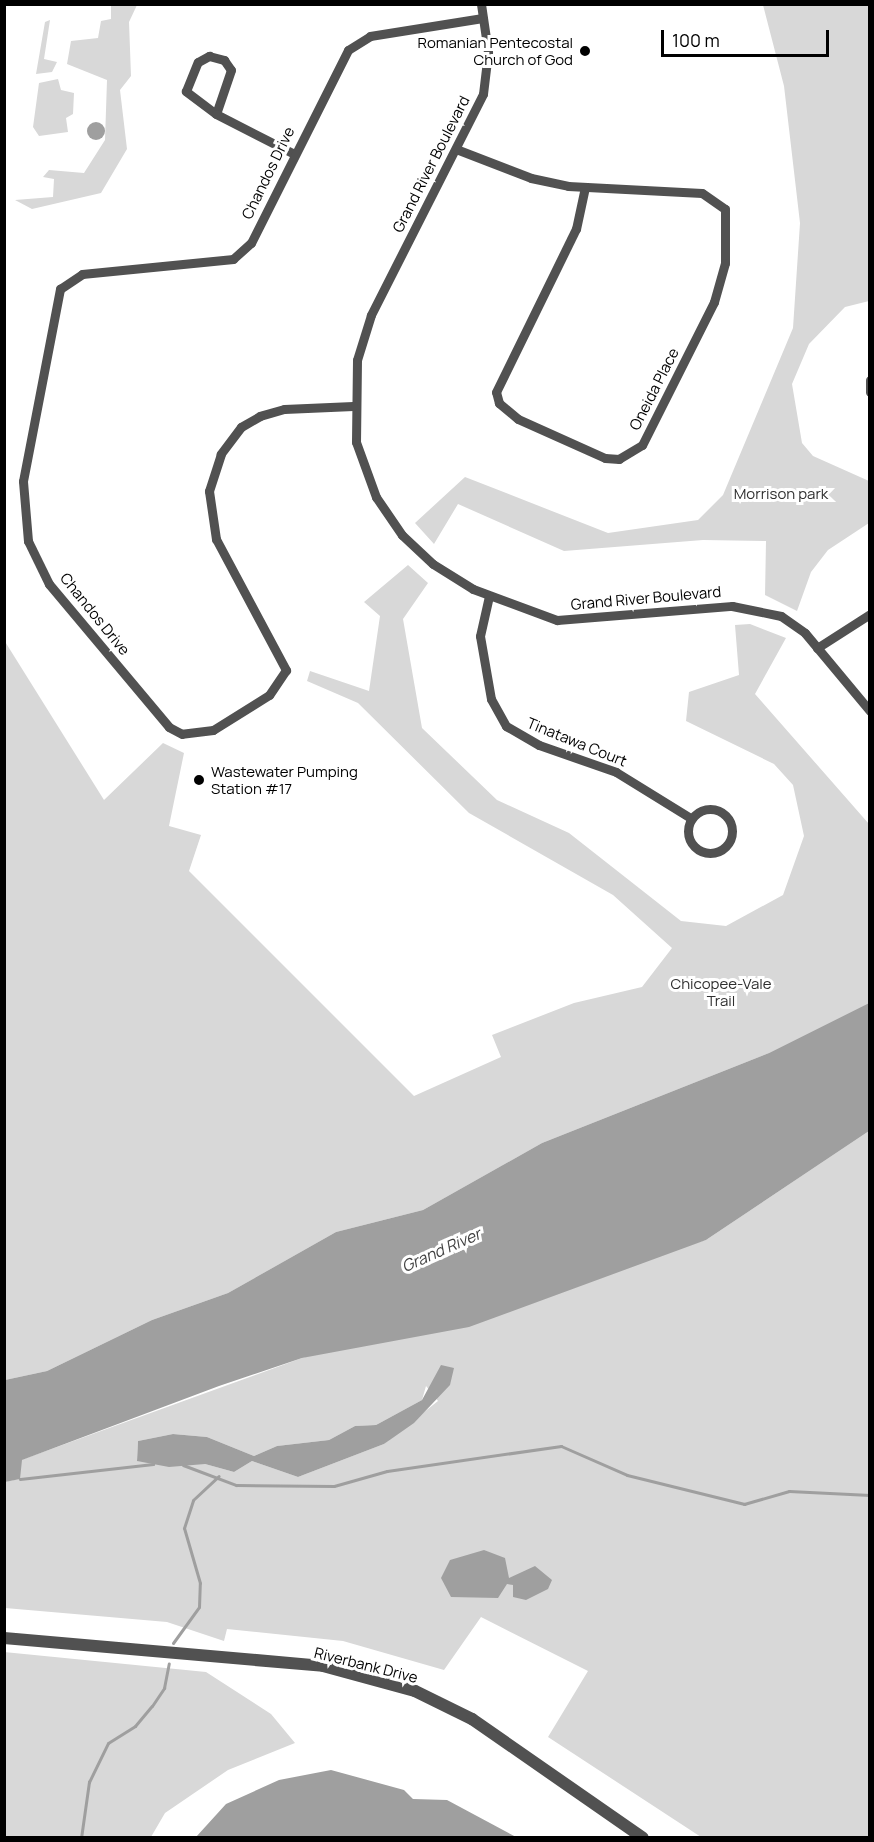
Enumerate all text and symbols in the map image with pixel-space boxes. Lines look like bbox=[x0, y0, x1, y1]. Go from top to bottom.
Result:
scale bar bbox=[664, 18, 832, 56]
text: 100 m bbox=[672, 28, 720, 52]
place label: Romanian Pentecostal Church of God bbox=[417, 33, 573, 68]
marker: Romanian Pentecostal Church of God bbox=[578, 44, 592, 58]
street label: Grand River Boulevard bbox=[389, 93, 473, 235]
street label: Chandos Drive bbox=[238, 124, 298, 222]
street label: Oneida Place bbox=[626, 345, 682, 433]
park label: Morrison park bbox=[734, 485, 828, 503]
street label: Chandos Drive bbox=[56, 569, 134, 659]
street label: Grand River Boulevard bbox=[570, 582, 722, 614]
street label: Tinatawa Court bbox=[524, 714, 630, 770]
place label: Wastewater Pumping Station #17 bbox=[211, 762, 358, 797]
marker: Wastewater Pumping Station #17 bbox=[192, 773, 206, 787]
park label: Chicopee-Vale Trail bbox=[670, 974, 772, 1009]
water label: Grand River bbox=[398, 1224, 484, 1276]
street label: Riverbank Drive bbox=[312, 1643, 420, 1687]

